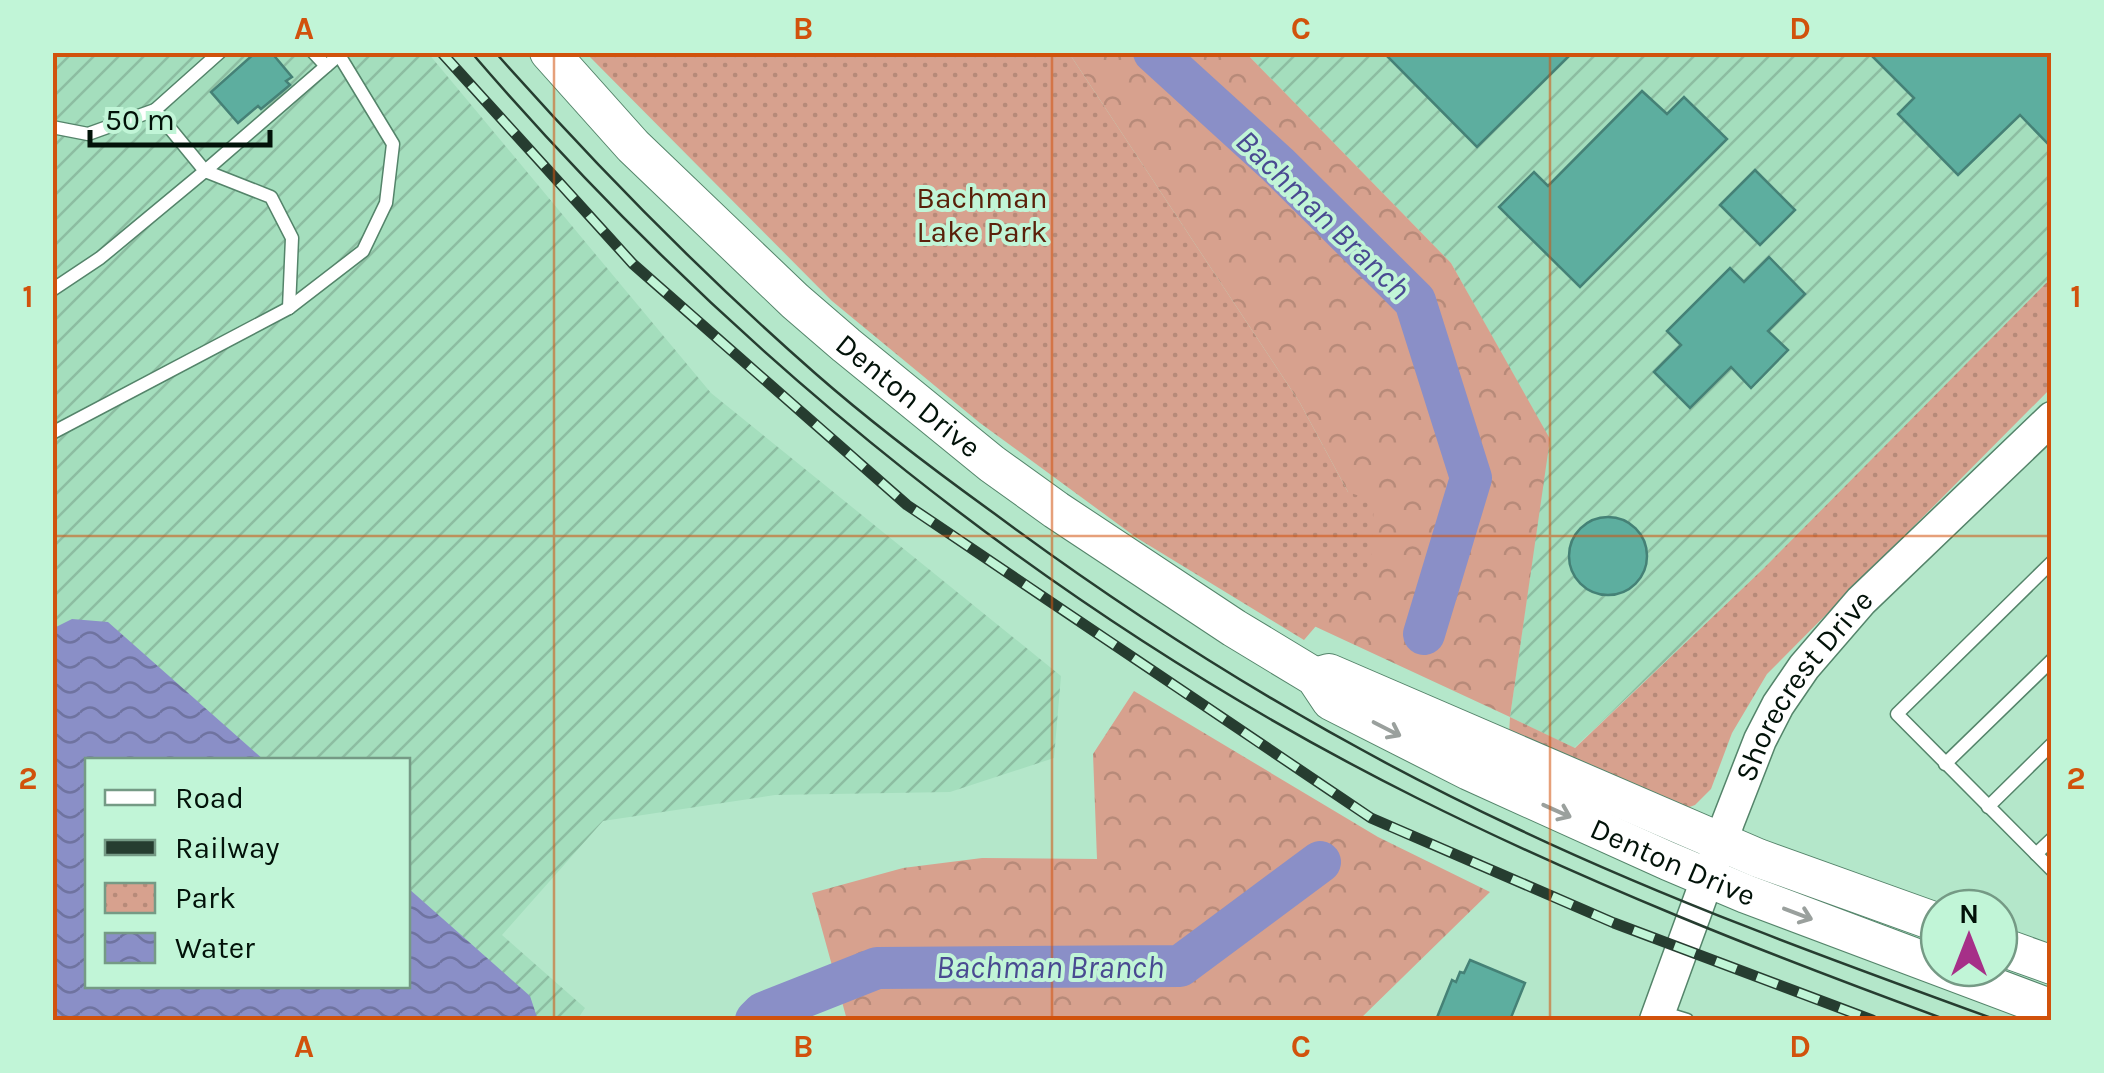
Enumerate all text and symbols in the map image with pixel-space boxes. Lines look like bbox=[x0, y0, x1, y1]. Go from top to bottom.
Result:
text: A bbox=[294, 10, 314, 47]
text: B bbox=[793, 10, 813, 47]
text: C bbox=[1291, 10, 1311, 47]
text: D bbox=[1789, 10, 1811, 47]
scale bar bbox=[90, 85, 270, 147]
text: 50 m bbox=[105, 102, 175, 138]
water label: Bachman Branch bbox=[1228, 122, 1418, 308]
park label: Bachman Lake Park bbox=[916, 180, 1048, 250]
text: 1 bbox=[22, 278, 34, 315]
text: 1 bbox=[2070, 278, 2082, 315]
street label: Denton Drive bbox=[829, 326, 988, 465]
street label: Shorecrest Drive bbox=[1728, 582, 1880, 787]
one-way arrow bbox=[1371, 720, 1401, 739]
legend bbox=[85, 758, 410, 988]
text: 2 bbox=[18, 760, 38, 797]
text: 2 bbox=[2066, 760, 2086, 797]
text: Road bbox=[175, 780, 244, 816]
one-way arrow bbox=[1541, 803, 1572, 821]
street label: Denton Drive bbox=[1585, 810, 1760, 914]
text: Railway bbox=[175, 830, 279, 866]
text: Park bbox=[175, 880, 236, 916]
north arrow bbox=[1919, 888, 2019, 988]
text: N bbox=[1959, 897, 1979, 930]
one-way arrow bbox=[1782, 906, 1813, 924]
text: Water bbox=[175, 930, 255, 966]
water label: Bachman Branch bbox=[936, 949, 1164, 986]
text: A bbox=[294, 1028, 314, 1065]
text: B bbox=[793, 1028, 813, 1065]
text: C bbox=[1291, 1028, 1311, 1065]
text: D bbox=[1789, 1028, 1811, 1065]

